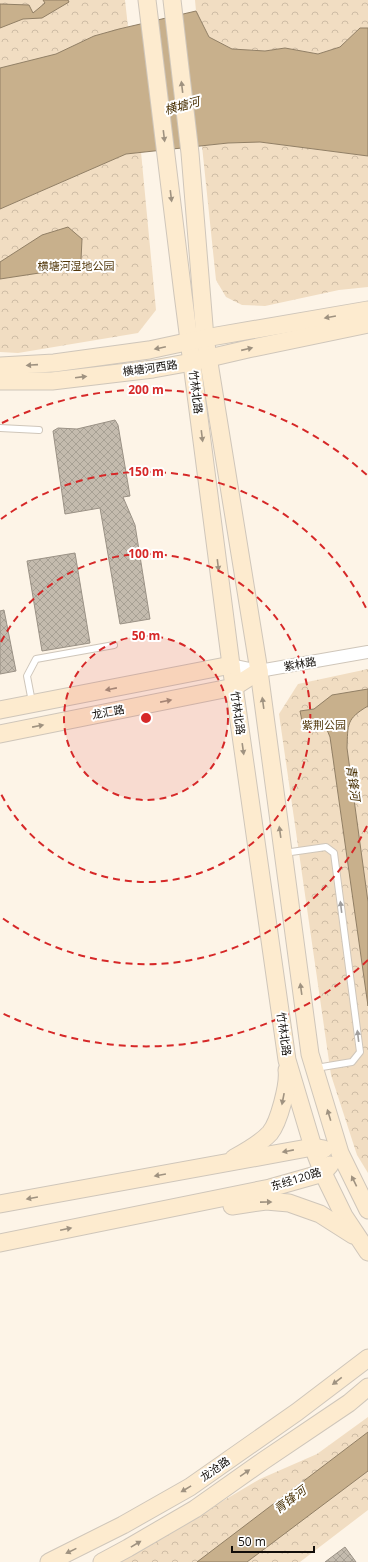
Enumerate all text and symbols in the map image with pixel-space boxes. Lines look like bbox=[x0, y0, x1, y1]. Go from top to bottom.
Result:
one-way arrow bbox=[179, 81, 185, 93]
water label: 横塘河 bbox=[162, 92, 203, 118]
one-way arrow bbox=[161, 130, 167, 142]
one-way arrow bbox=[168, 190, 175, 202]
park label: 横塘河湿地公园 bbox=[38, 258, 115, 273]
one-way arrow bbox=[323, 314, 336, 320]
one-way arrow bbox=[154, 345, 167, 351]
one-way arrow bbox=[241, 346, 253, 352]
street label: 横塘河西路 bbox=[122, 356, 178, 379]
one-way arrow bbox=[26, 362, 38, 369]
street label: 竹林北路 bbox=[186, 369, 207, 415]
one-way arrow bbox=[75, 374, 87, 380]
text: 200 m bbox=[128, 381, 164, 398]
one-way arrow bbox=[199, 430, 205, 442]
text: 150 m bbox=[128, 463, 164, 480]
text: 100 m bbox=[128, 545, 164, 562]
one-way arrow bbox=[215, 559, 221, 571]
text: 50 m bbox=[132, 627, 160, 644]
street label: 紫林路 bbox=[282, 653, 317, 674]
one-way arrow bbox=[104, 686, 117, 692]
street label: 竹林北路 bbox=[228, 690, 249, 736]
one-way arrow bbox=[159, 697, 172, 703]
one-way arrow bbox=[260, 697, 266, 709]
street label: 龙汇路 bbox=[90, 701, 126, 722]
centre of rings bbox=[139, 711, 153, 725]
park label: 紫荆公园 bbox=[302, 717, 346, 732]
one-way arrow bbox=[32, 723, 44, 729]
one-way arrow bbox=[240, 743, 246, 755]
water label: 青锋河 bbox=[343, 764, 365, 804]
one-way arrow bbox=[277, 826, 283, 838]
one-way arrow bbox=[338, 901, 344, 913]
one-way arrow bbox=[298, 982, 304, 995]
street label: 竹林北路 bbox=[274, 1011, 295, 1057]
one-way arrow bbox=[355, 1030, 361, 1042]
one-way arrow bbox=[280, 1093, 286, 1105]
one-way arrow bbox=[326, 1109, 332, 1121]
one-way arrow bbox=[282, 1149, 294, 1155]
street label: 东经120路 bbox=[269, 1164, 323, 1193]
one-way arrow bbox=[154, 1172, 166, 1178]
one-way arrow bbox=[351, 1176, 357, 1187]
one-way arrow bbox=[26, 1195, 38, 1201]
one-way arrow bbox=[260, 1199, 273, 1205]
one-way arrow bbox=[59, 1226, 72, 1232]
one-way arrow bbox=[331, 1377, 342, 1385]
street label: 龙沧路 bbox=[197, 1453, 233, 1484]
one-way arrow bbox=[240, 1469, 251, 1477]
water label: 青锋河 bbox=[270, 1481, 311, 1517]
one-way arrow bbox=[180, 1486, 192, 1493]
scale bar bbox=[232, 1528, 314, 1554]
text: 50 m bbox=[238, 1533, 266, 1550]
one-way arrow bbox=[130, 1540, 142, 1547]
one-way arrow bbox=[66, 1548, 77, 1554]

